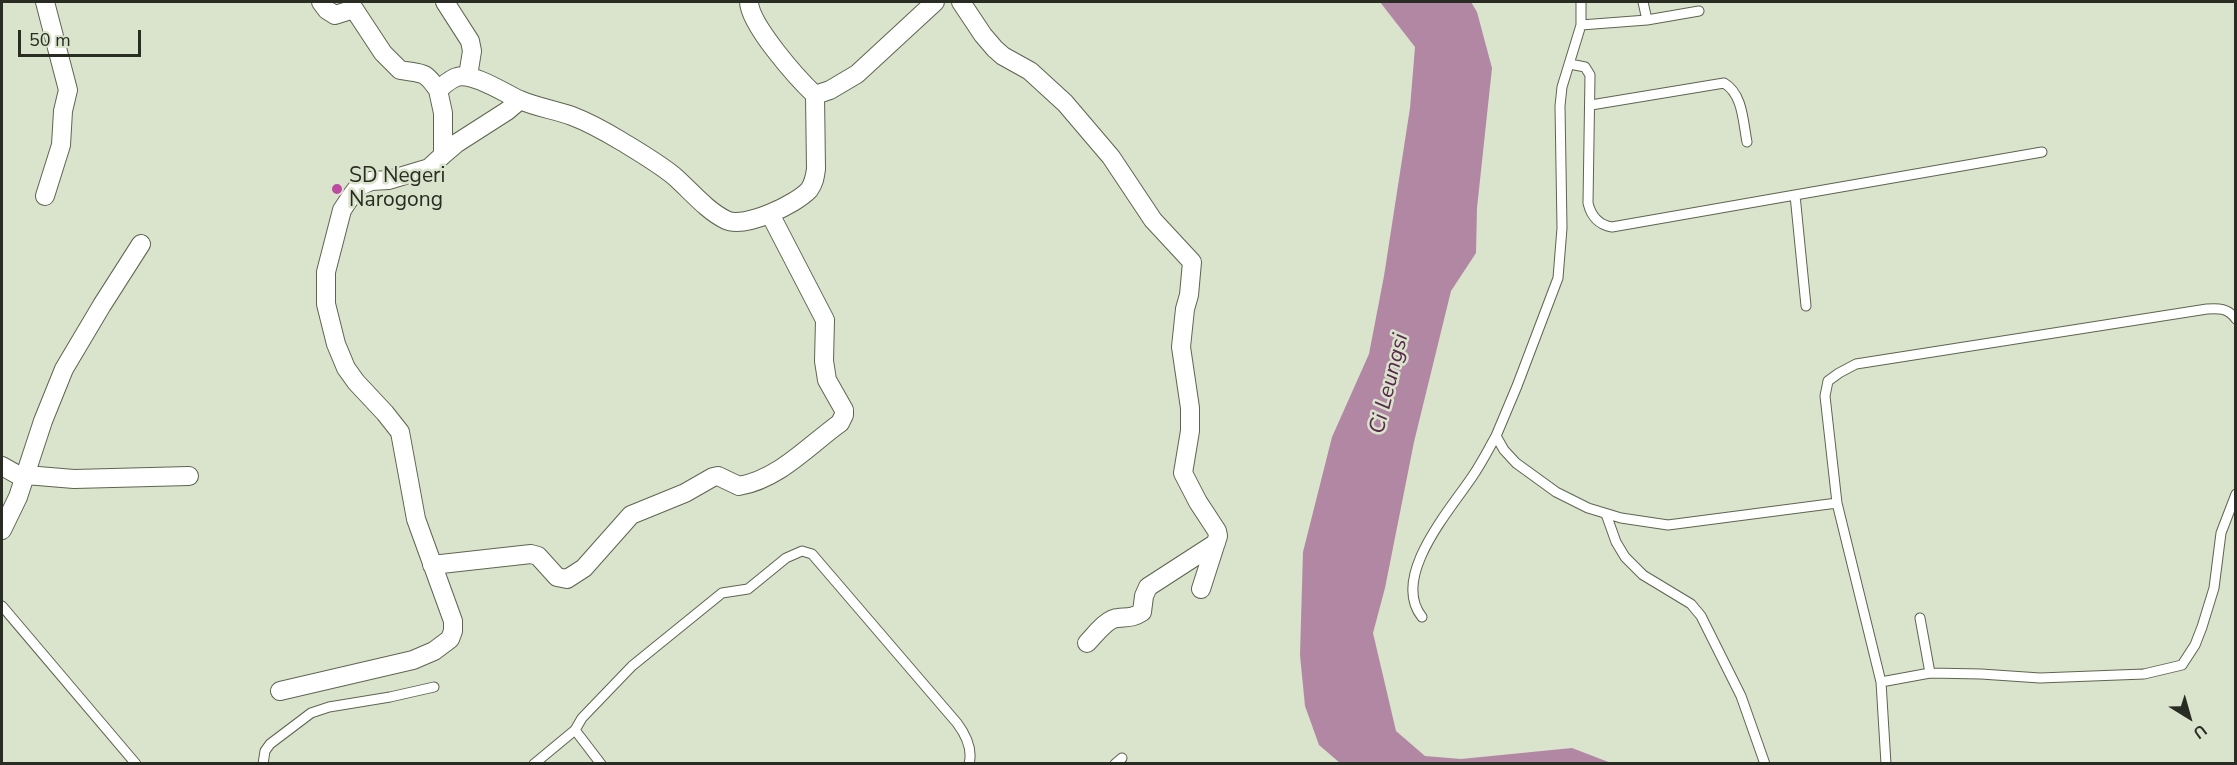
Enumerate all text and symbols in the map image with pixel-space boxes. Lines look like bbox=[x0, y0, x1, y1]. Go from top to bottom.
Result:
scale bar bbox=[21, 18, 144, 56]
text: 50 m bbox=[29, 28, 71, 52]
place label: SD Negeri Narogong bbox=[349, 164, 445, 214]
marker: SD Negeri Narogong bbox=[330, 182, 344, 196]
water label: Ci Leungsi bbox=[1365, 331, 1415, 437]
north arrow bbox=[2159, 687, 2219, 747]
text: U bbox=[2188, 719, 2211, 744]

